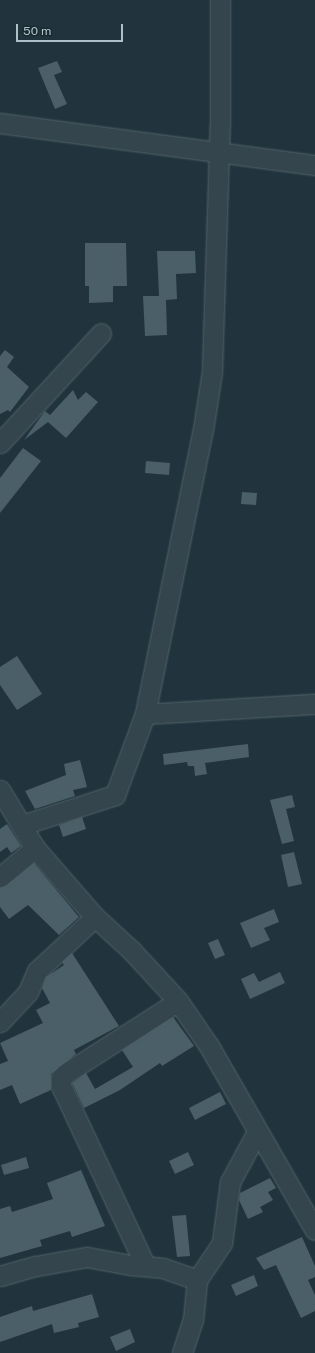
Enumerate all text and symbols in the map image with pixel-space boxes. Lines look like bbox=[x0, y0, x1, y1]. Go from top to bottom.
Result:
scale bar bbox=[18, 16, 125, 42]
text: 50 m bbox=[23, 24, 51, 38]

